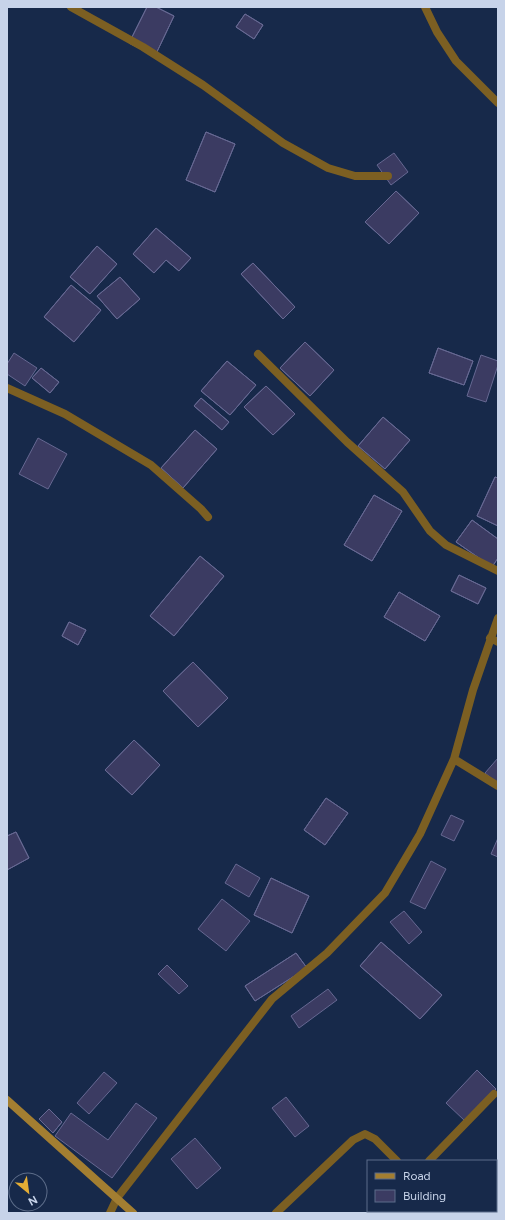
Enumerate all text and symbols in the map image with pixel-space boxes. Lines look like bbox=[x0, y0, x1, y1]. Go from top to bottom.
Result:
legend bbox=[367, 1160, 497, 1212]
text: Road bbox=[403, 1169, 431, 1183]
north arrow bbox=[8, 1172, 48, 1212]
text: Building bbox=[403, 1189, 446, 1203]
text: N bbox=[26, 1193, 39, 1208]

